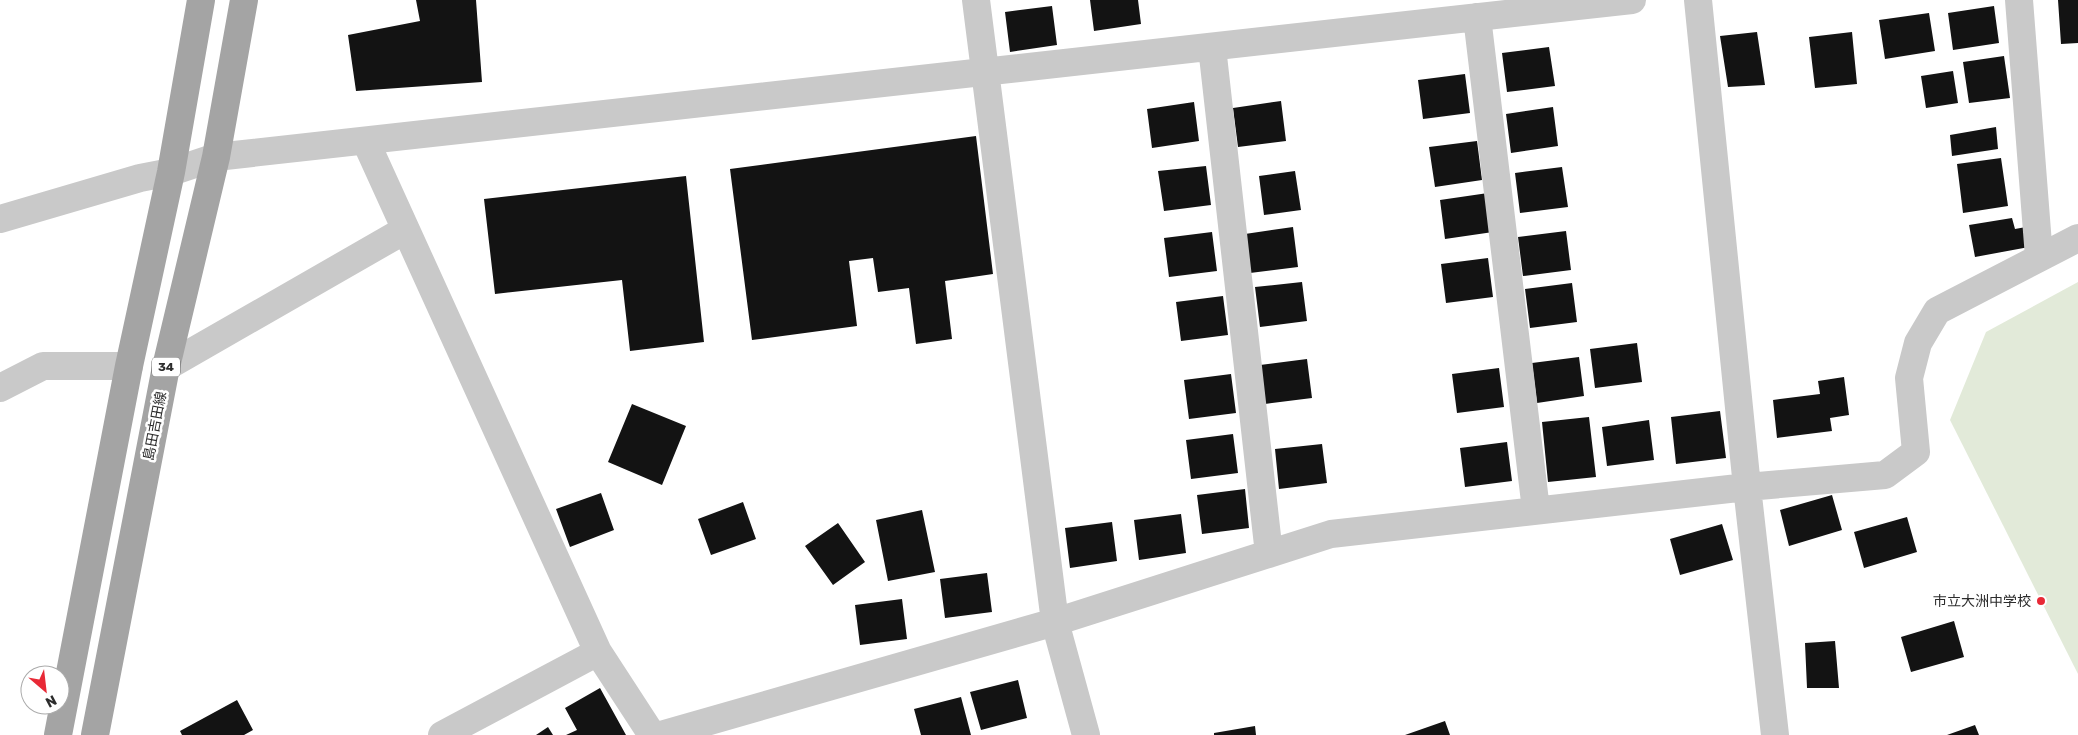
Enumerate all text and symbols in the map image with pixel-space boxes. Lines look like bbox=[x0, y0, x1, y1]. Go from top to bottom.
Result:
road number: 34 bbox=[152, 358, 180, 377]
street label: 島田吉田線 bbox=[140, 390, 170, 462]
place label: 市立大洲中学校 bbox=[1933, 593, 2031, 610]
marker: 市立大洲中学校 bbox=[2035, 595, 2047, 607]
north arrow bbox=[20, 665, 70, 715]
text: N bbox=[42, 691, 59, 711]

